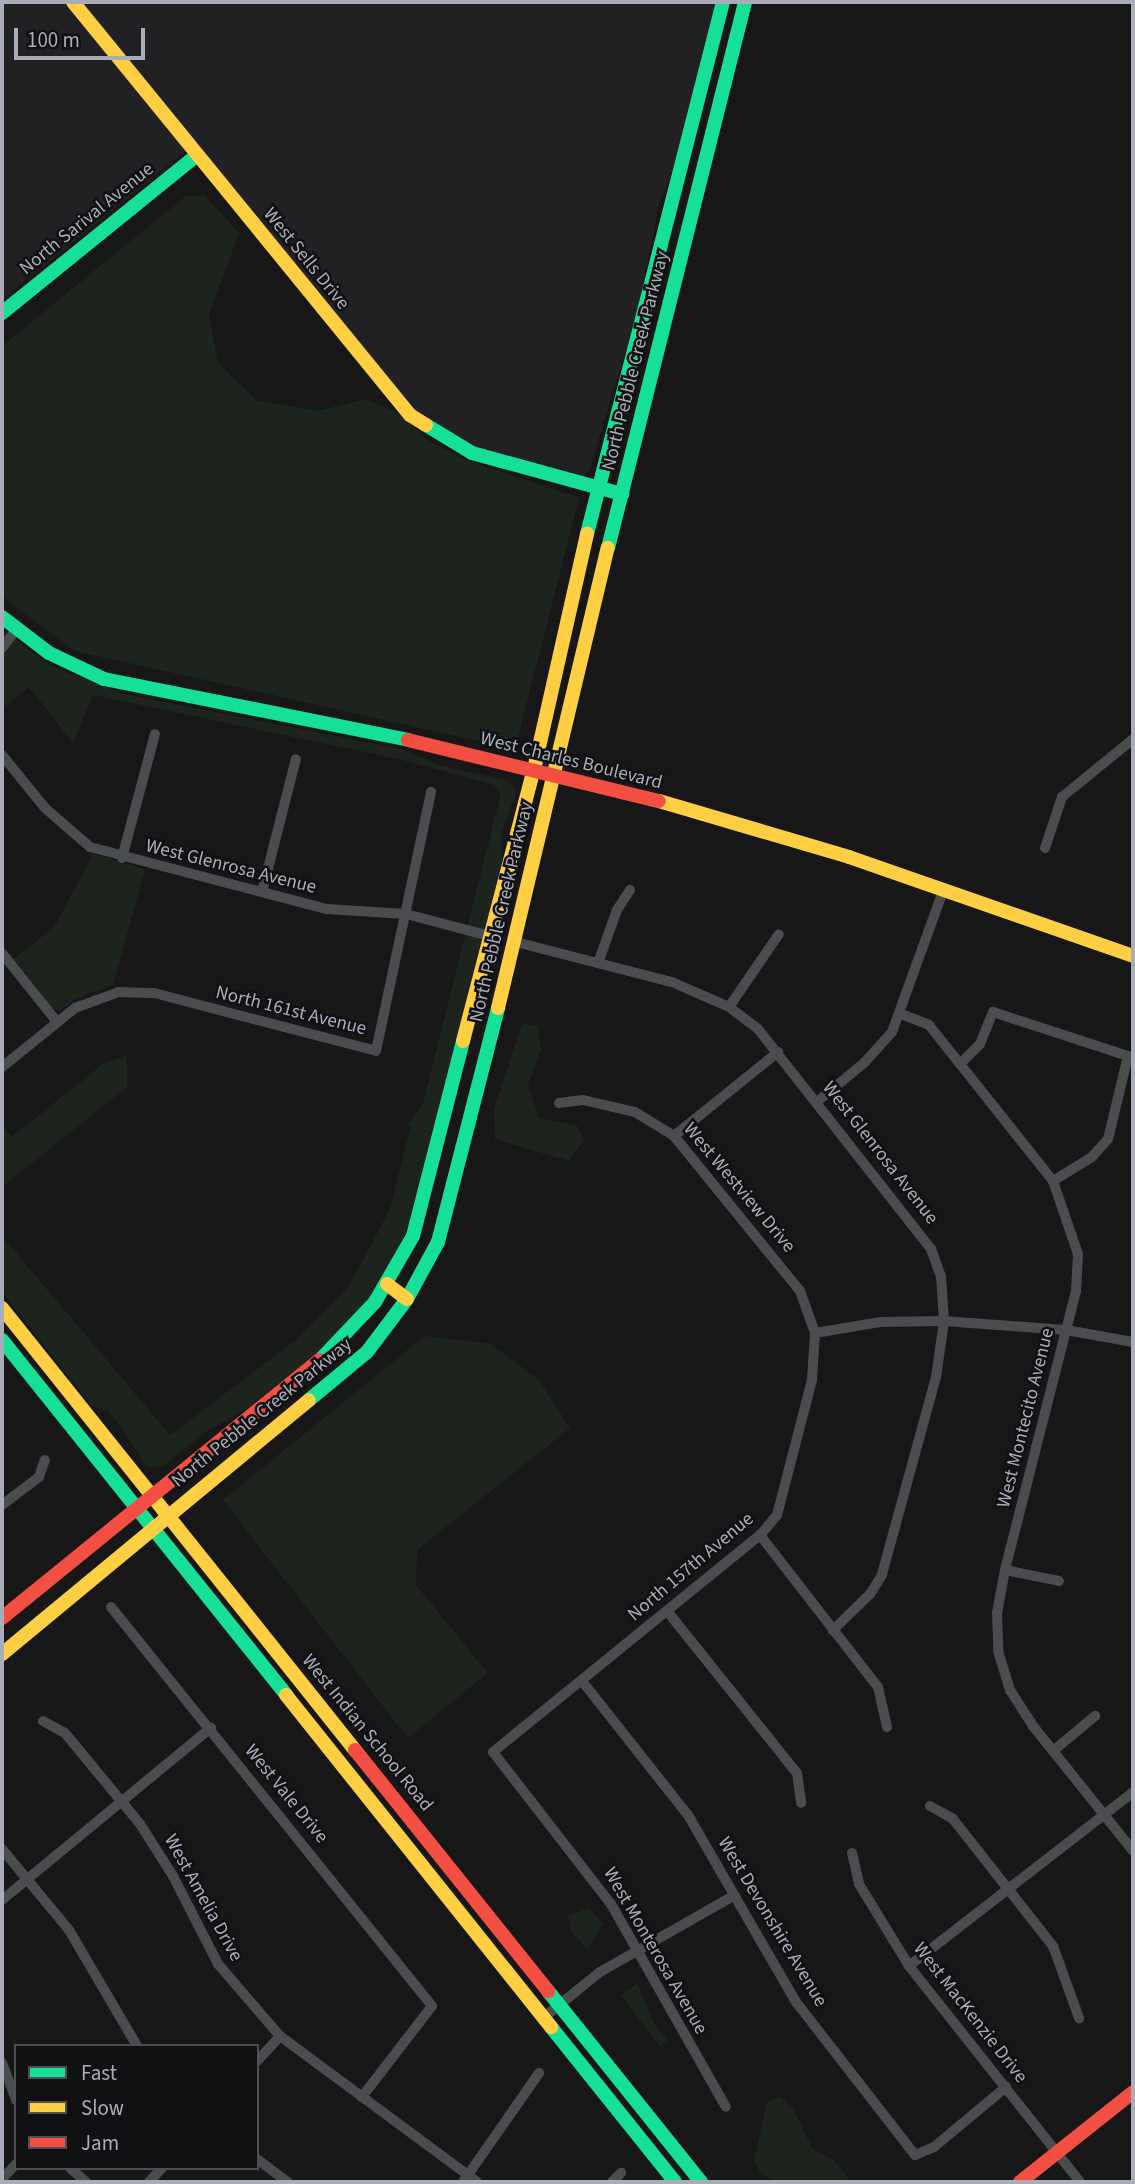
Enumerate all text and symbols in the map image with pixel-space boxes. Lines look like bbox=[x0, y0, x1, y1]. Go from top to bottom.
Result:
scale bar bbox=[18, 14, 149, 58]
text: 100 m bbox=[27, 25, 80, 55]
street label: North Sarival Avenue bbox=[15, 158, 159, 280]
street label: West Sells Drive bbox=[258, 204, 354, 314]
street label: North Pebble Creek Parkway bbox=[598, 249, 674, 473]
street label: West Charles Boulevard bbox=[478, 727, 664, 795]
street label: North Pebble Creek Parkway bbox=[466, 800, 538, 1024]
street label: West Glenrosa Avenue bbox=[143, 835, 319, 899]
street label: North 161st Avenue bbox=[213, 981, 369, 1041]
street label: West Glenrosa Avenue bbox=[817, 1077, 943, 1229]
street label: West Westview Drive bbox=[678, 1119, 800, 1257]
street label: West Montecito Avenue bbox=[993, 1326, 1059, 1510]
street label: North Pebble Creek Parkway bbox=[167, 1333, 357, 1493]
street label: North 157th Avenue bbox=[623, 1508, 759, 1626]
street label: West Indian School Road bbox=[297, 1650, 437, 1816]
street label: West Vale Drive bbox=[239, 1740, 333, 1848]
street label: West Amelia Drive bbox=[159, 1830, 247, 1966]
street label: West Devonshire Avenue bbox=[712, 1833, 832, 2011]
street label: West Monterosa Avenue bbox=[598, 1864, 712, 2038]
street label: West MacKenzie Drive bbox=[908, 1938, 1032, 2088]
legend bbox=[14, 2044, 259, 2170]
text: Fast bbox=[81, 2058, 117, 2088]
text: Slow bbox=[81, 2093, 124, 2123]
text: Jam bbox=[81, 2128, 119, 2158]

